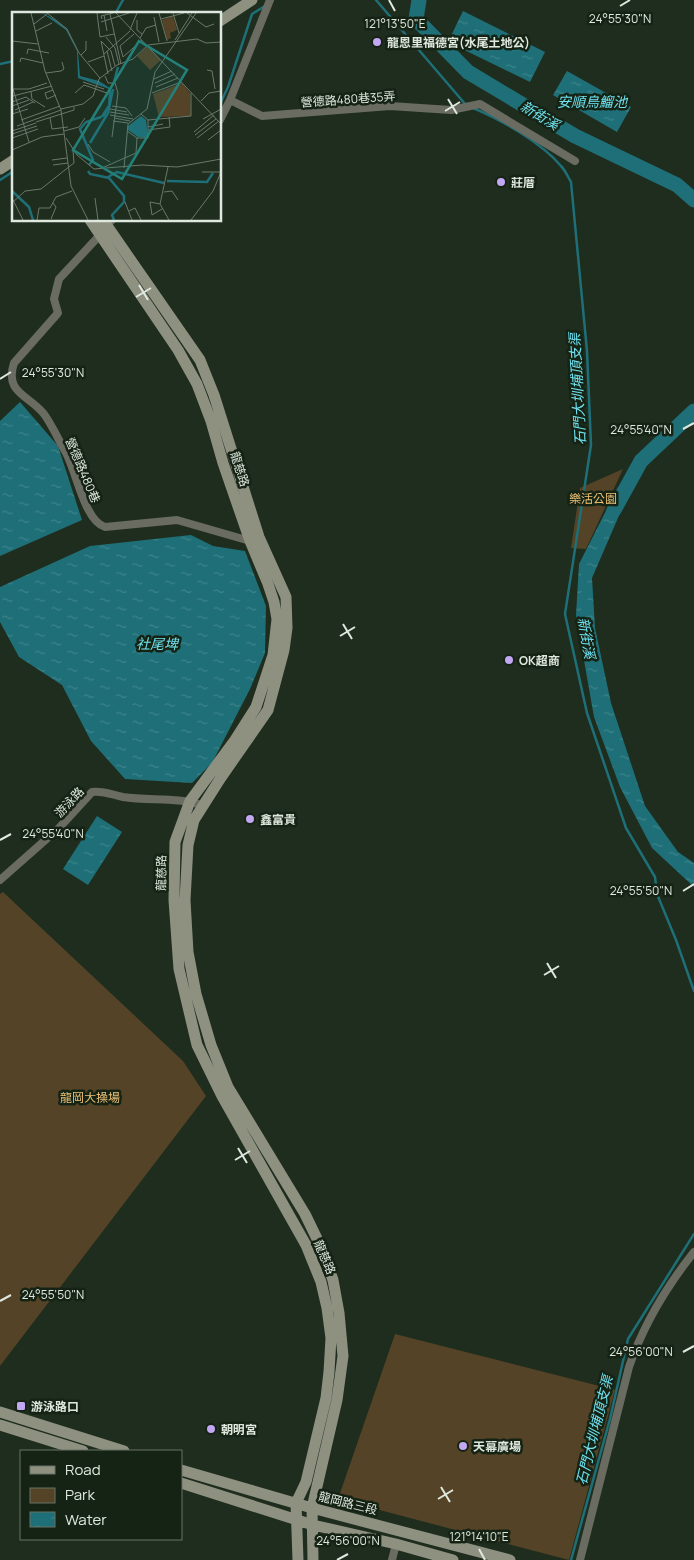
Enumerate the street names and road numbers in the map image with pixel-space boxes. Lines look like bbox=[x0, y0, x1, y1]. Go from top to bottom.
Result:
street label: 營德路480巷35弄 bbox=[300, 87, 396, 111]
street label: 營德路480巷 bbox=[62, 435, 104, 505]
street label: 龍慈路 bbox=[226, 449, 254, 489]
street label: 游泳路 bbox=[51, 783, 87, 821]
street label: 龍慈路 bbox=[152, 855, 170, 891]
street label: 龍慈路 bbox=[310, 1237, 340, 1277]
street label: 龍岡路三段 bbox=[317, 1487, 379, 1519]

